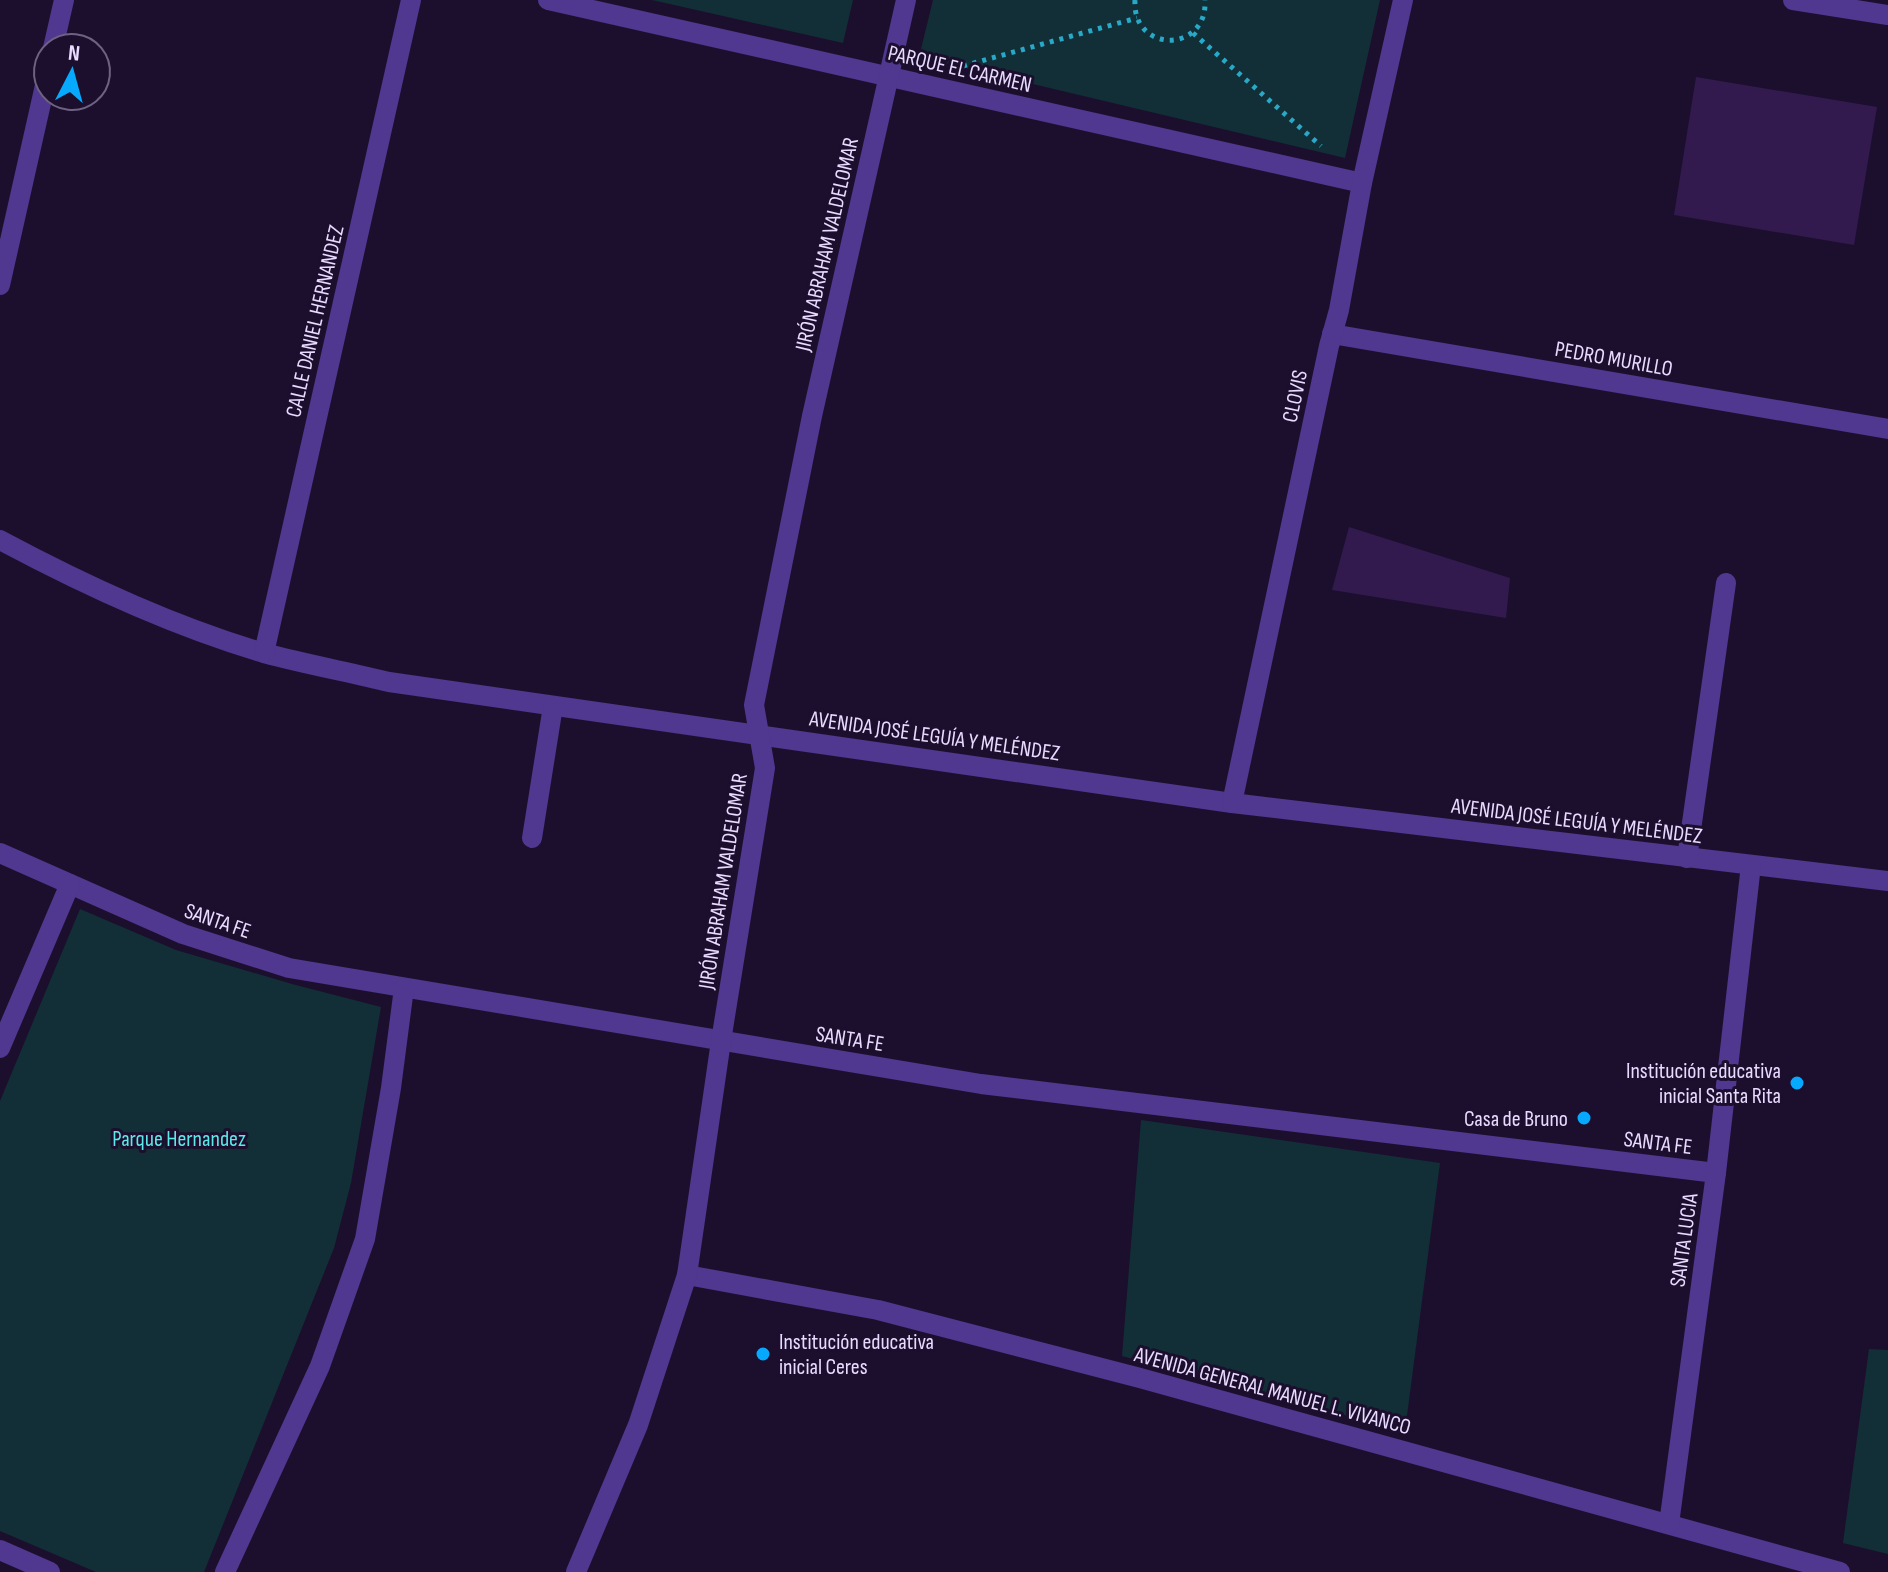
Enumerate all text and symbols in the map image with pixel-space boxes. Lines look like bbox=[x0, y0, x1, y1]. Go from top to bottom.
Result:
north arrow bbox=[32, 32, 112, 112]
text: N bbox=[67, 40, 81, 68]
street label: PARQUE EL CARMEN bbox=[885, 40, 1034, 99]
street label: JIRÓN ABRAHAM VALDELOMAR bbox=[790, 135, 865, 355]
street label: CALLE DANIEL HERNANDEZ bbox=[280, 223, 351, 420]
street label: PEDRO MURILLO bbox=[1553, 336, 1675, 383]
street label: CLOVIS bbox=[1277, 368, 1314, 425]
street label: AVENIDA JOSÉ LEGUÍA Y MELÉNDEZ bbox=[807, 705, 1062, 767]
street label: JIRÓN ABRAHAM VALDELOMAR bbox=[693, 771, 754, 992]
street label: AVENIDA JOSÉ LEGUÍA Y MELÉNDEZ bbox=[1449, 793, 1704, 850]
street label: SANTA FE bbox=[181, 897, 254, 945]
street label: SANTA FE bbox=[814, 1021, 886, 1058]
place label: Institución educativa inicial Santa Rita bbox=[1626, 1058, 1781, 1110]
marker: Institución educativa inicial Santa Rita bbox=[1788, 1074, 1806, 1092]
place label: Casa de Bruno bbox=[1464, 1106, 1568, 1133]
marker: Casa de Bruno bbox=[1575, 1109, 1593, 1127]
park label: Parque Hernandez bbox=[112, 1126, 246, 1153]
street label: SANTA FE bbox=[1622, 1126, 1694, 1161]
street label: SANTA LUCIA bbox=[1665, 1191, 1704, 1289]
place label: Institución educativa inicial Ceres bbox=[779, 1329, 934, 1381]
street label: AVENIDA GENERAL MANUEL L. VIVANCO bbox=[1131, 1341, 1414, 1441]
marker: Institución educativa inicial Ceres bbox=[754, 1345, 772, 1363]

